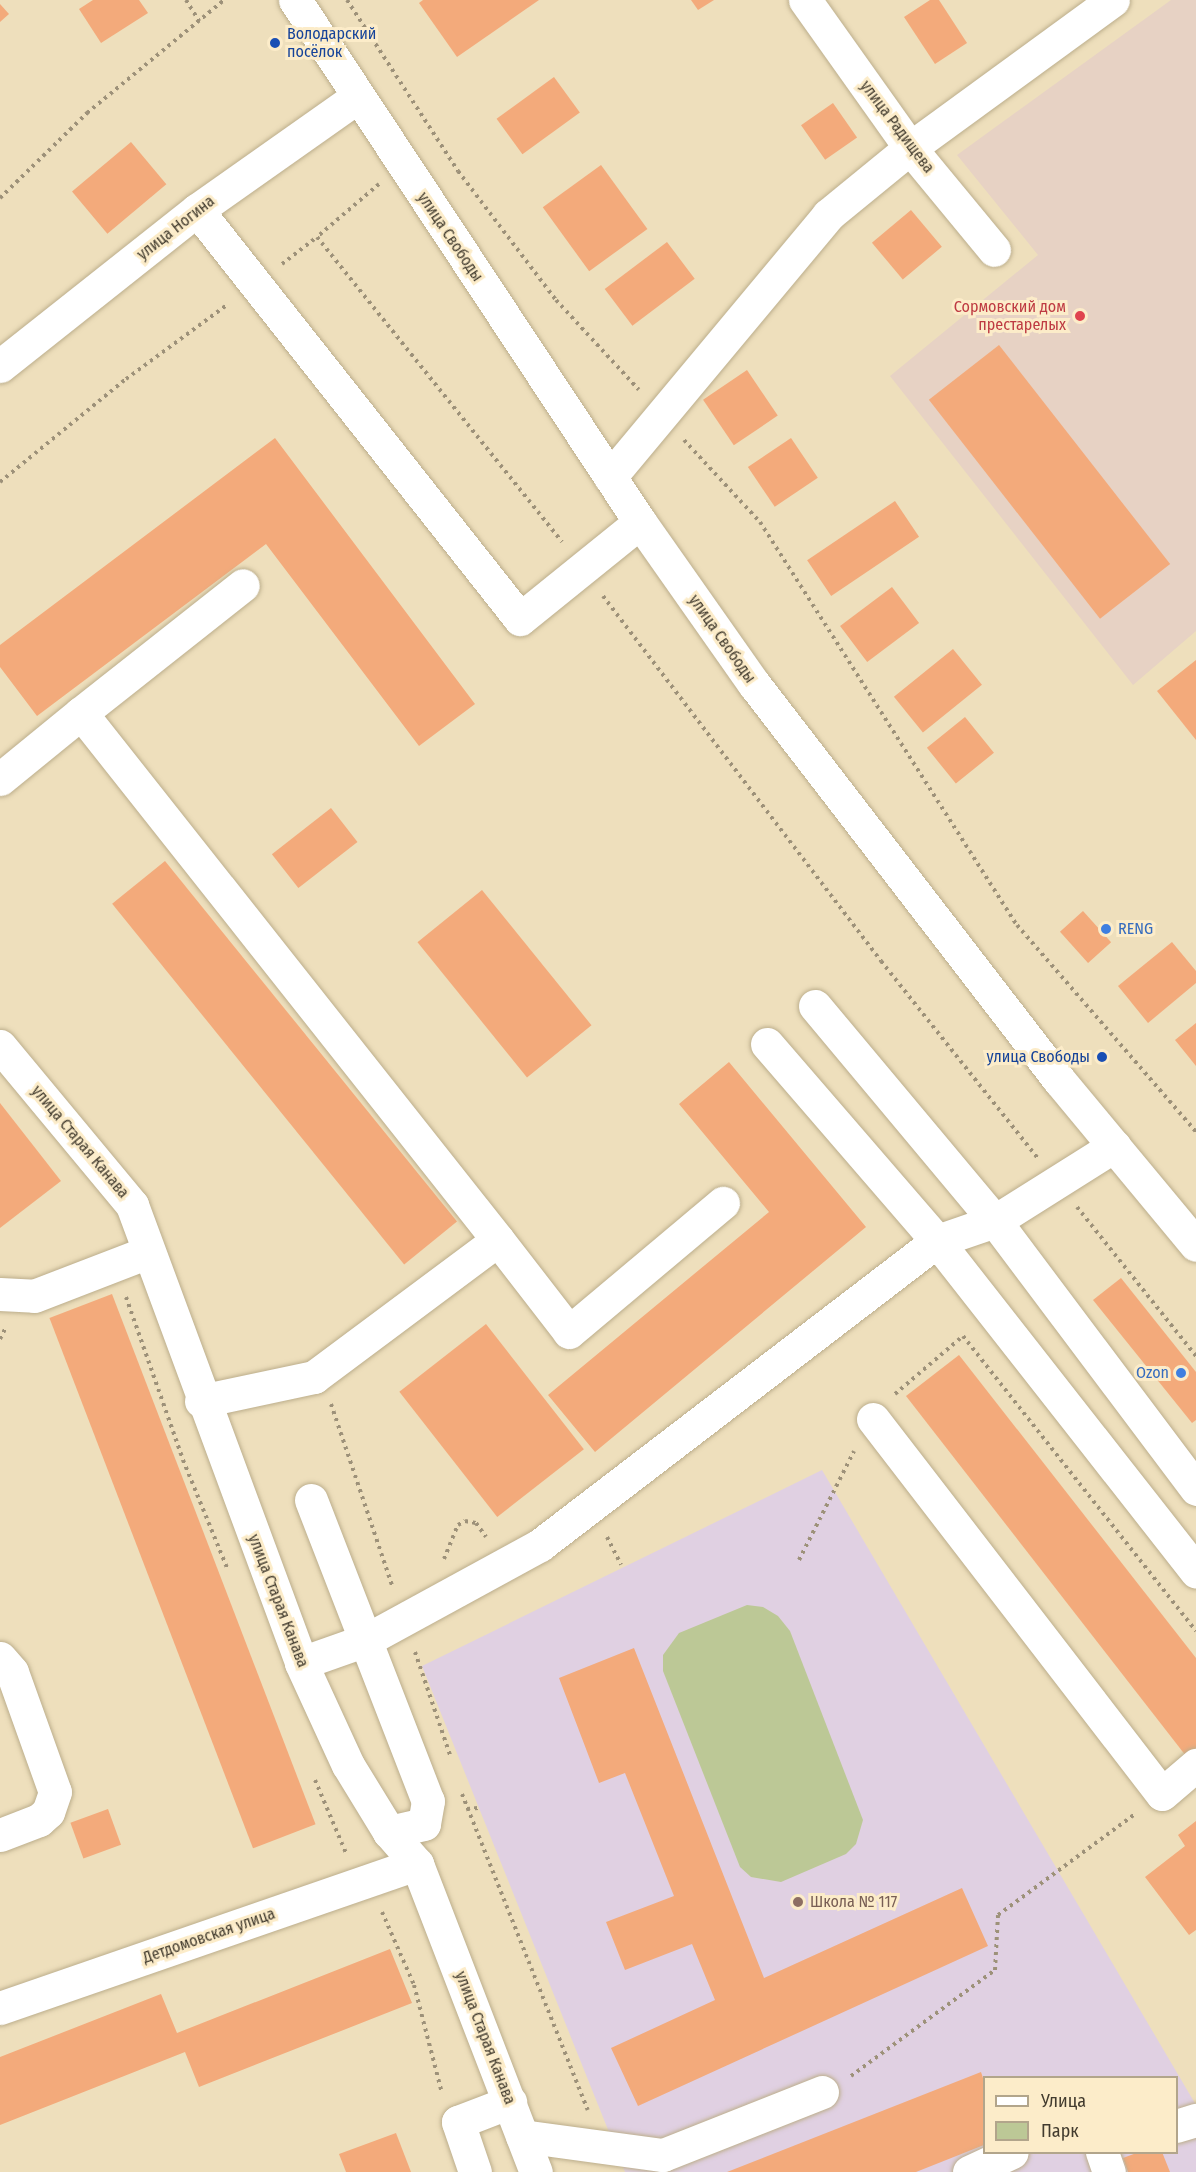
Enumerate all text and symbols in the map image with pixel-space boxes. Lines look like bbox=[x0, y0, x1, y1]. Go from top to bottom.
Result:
place label: Володарский посёлок bbox=[287, 24, 376, 62]
marker: Володарский посёлок bbox=[268, 36, 282, 50]
street label: улица Радищева bbox=[856, 77, 938, 177]
street label: улица Свободы bbox=[413, 189, 487, 285]
street label: улица Ногина bbox=[133, 192, 219, 264]
place label: Сормовский дом престарелых bbox=[954, 297, 1066, 335]
marker: Сормовский дом престарелых bbox=[1071, 307, 1089, 325]
street label: улица Свободы bbox=[684, 591, 760, 687]
place label: RENG bbox=[1118, 919, 1153, 939]
marker: RENG bbox=[1099, 922, 1113, 936]
place label: улица Свободы bbox=[987, 1047, 1090, 1067]
marker: улица Свободы bbox=[1095, 1050, 1109, 1064]
street label: улица Старая Канава bbox=[27, 1082, 133, 1202]
place label: Ozon bbox=[1136, 1363, 1169, 1383]
marker: Ozon bbox=[1174, 1366, 1188, 1380]
street label: улица Старая Канава bbox=[244, 1532, 312, 1670]
place label: Школа № 117 bbox=[810, 1892, 897, 1912]
marker: Школа № 117 bbox=[791, 1895, 805, 1909]
street label: Детдомовская улица bbox=[140, 1904, 278, 1968]
street label: улица Старая Канава bbox=[451, 1969, 519, 2107]
legend bbox=[983, 2076, 1178, 2154]
text: Улица bbox=[1041, 2090, 1086, 2112]
text: Парк bbox=[1041, 2120, 1079, 2142]

